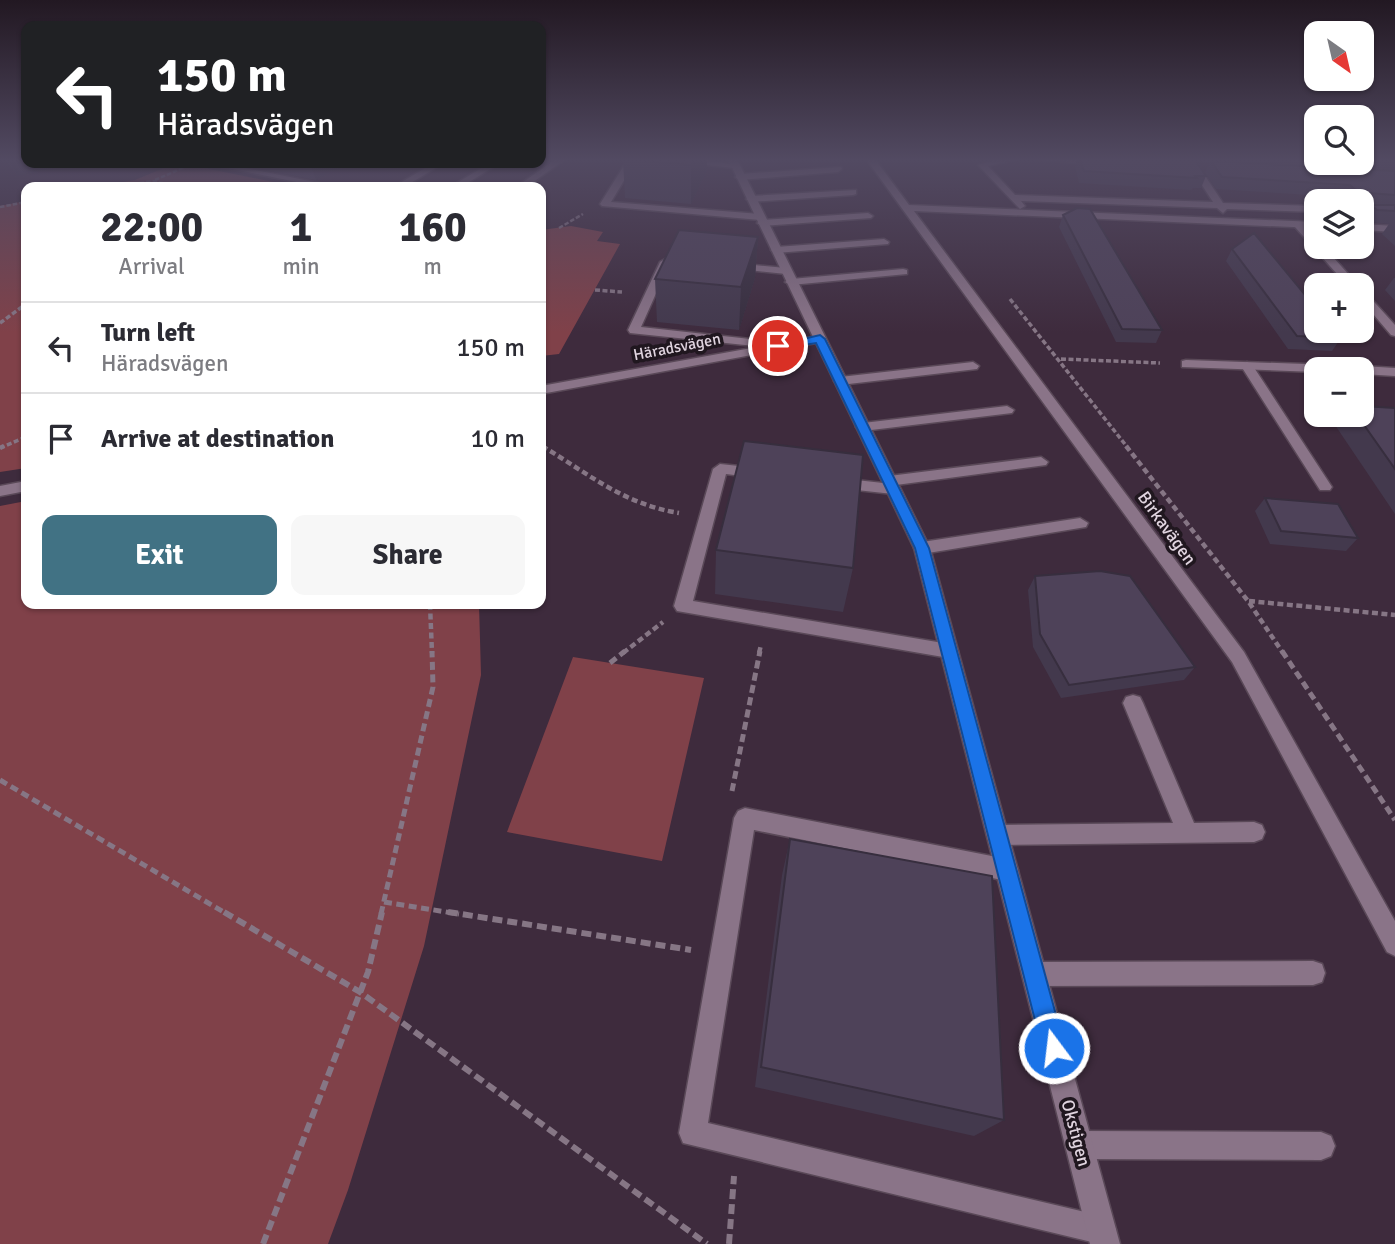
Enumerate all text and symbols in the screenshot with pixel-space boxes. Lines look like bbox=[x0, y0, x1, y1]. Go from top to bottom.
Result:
north arrow bbox=[1304, 21, 1374, 91]
map controls bbox=[1304, 21, 1374, 427]
text: 150 m bbox=[157, 45, 287, 105]
icon: left bbox=[42, 49, 133, 140]
text: Häradsvägen bbox=[157, 105, 334, 144]
button: search bbox=[1304, 105, 1374, 175]
button: layers bbox=[1304, 189, 1374, 259]
text: 22:00 bbox=[100, 202, 203, 253]
text: 1 bbox=[290, 202, 312, 253]
text: 160 bbox=[399, 202, 467, 253]
text: Arrival bbox=[119, 252, 185, 281]
text: min bbox=[282, 252, 320, 281]
text: m bbox=[424, 252, 442, 281]
button: + bbox=[1304, 273, 1374, 343]
pin bbox=[748, 316, 808, 376]
text: Turn left bbox=[101, 317, 195, 349]
icon: arrive bbox=[759, 327, 797, 365]
icon: left bbox=[42, 329, 80, 367]
street label: Häradsvägen bbox=[632, 329, 722, 365]
text: 150 m bbox=[456, 332, 525, 364]
text: Häradsvägen bbox=[101, 349, 228, 378]
button: − bbox=[1304, 357, 1374, 427]
icon: arrive bbox=[42, 420, 80, 458]
text: Arrive at destination bbox=[101, 423, 334, 455]
text: 10 m bbox=[470, 423, 525, 455]
street label: Birkavägen bbox=[1133, 487, 1201, 569]
button: Exit bbox=[42, 515, 277, 595]
button: Share bbox=[291, 515, 525, 595]
position arrow bbox=[1017, 1011, 1091, 1085]
street label: Okstigen bbox=[1057, 1097, 1095, 1169]

